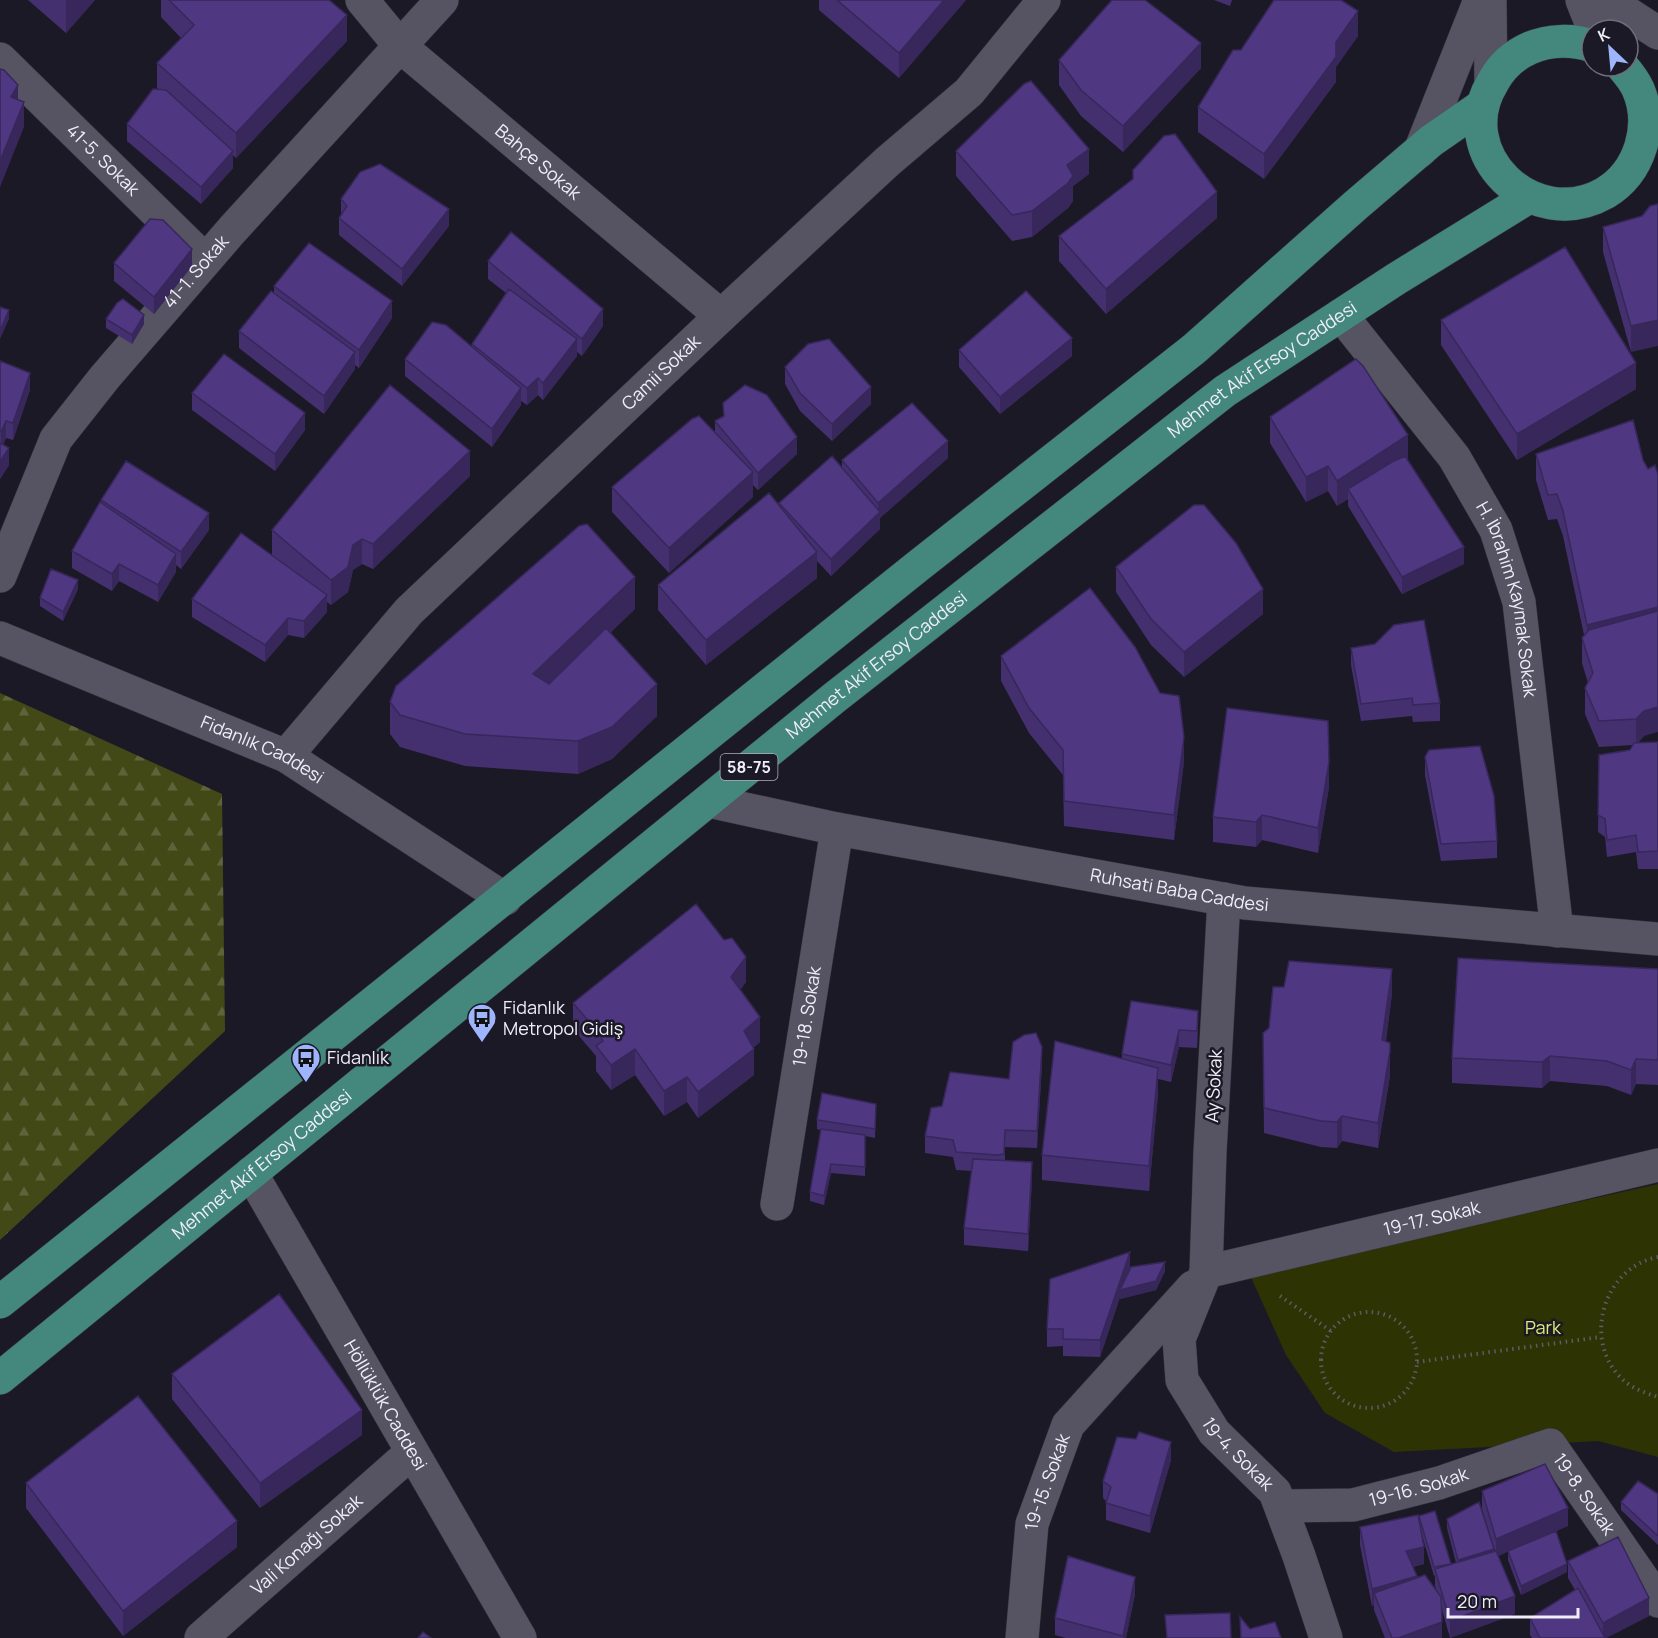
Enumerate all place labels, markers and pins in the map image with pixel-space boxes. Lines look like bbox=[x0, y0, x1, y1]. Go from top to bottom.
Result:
place label: Fidanlık Metropol Gidiş bbox=[503, 995, 623, 1040]
bus stop icon: Fidanlık Metropol Gidiş bbox=[466, 1002, 498, 1044]
bus stop icon: Fidanlık bbox=[290, 1042, 322, 1084]
place label: Fidanlık bbox=[327, 1045, 390, 1069]

